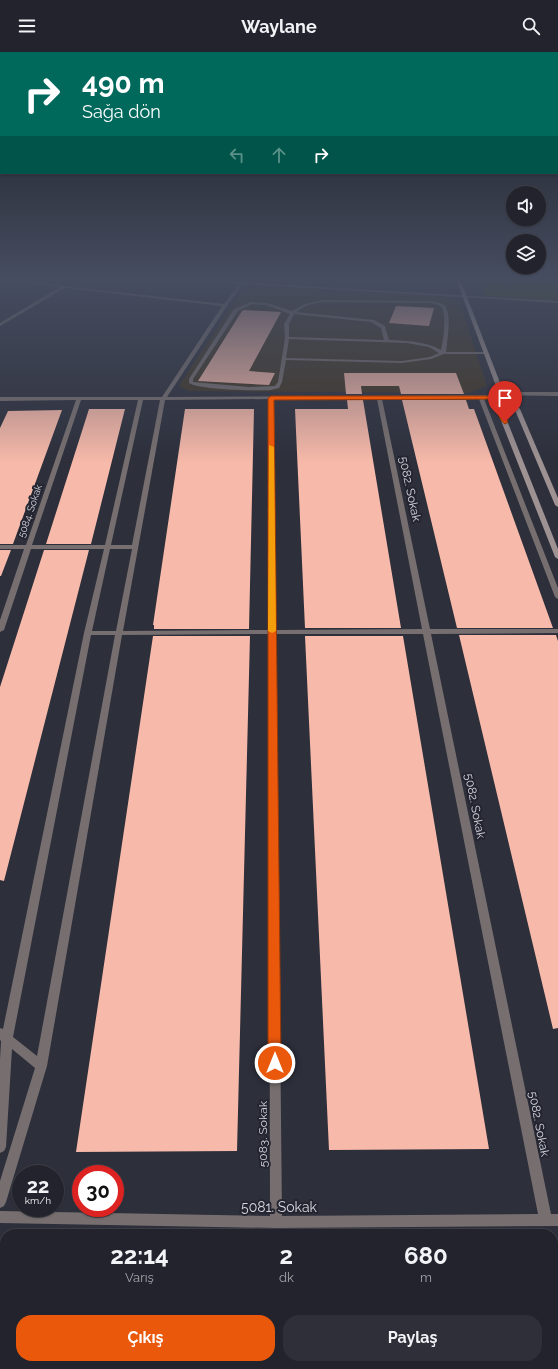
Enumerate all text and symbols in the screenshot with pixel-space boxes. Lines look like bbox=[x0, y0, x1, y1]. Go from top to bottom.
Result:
icon: menu bbox=[16, 15, 38, 37]
icon: search bbox=[520, 15, 542, 37]
text: Waylane bbox=[241, 16, 317, 37]
text: 490 m bbox=[82, 67, 164, 100]
icon: right bbox=[16, 68, 68, 120]
text: Sağa dön bbox=[82, 101, 161, 122]
icon: left bbox=[226, 144, 248, 166]
icon: ahead bbox=[268, 144, 290, 166]
icon: right bbox=[310, 144, 332, 166]
map controls bbox=[506, 186, 546, 274]
button: sound bbox=[506, 186, 546, 226]
button: layers bbox=[506, 234, 546, 274]
pin bbox=[488, 381, 522, 422]
icon: arrive bbox=[494, 387, 516, 409]
street label: 5082. Sokak bbox=[396, 455, 424, 523]
street label: 5084. Sokak bbox=[16, 482, 44, 539]
street label: 5082. Sokak bbox=[462, 772, 488, 840]
position arrow bbox=[254, 1042, 296, 1084]
street label: 5082. Sokak bbox=[526, 1090, 552, 1158]
street label: 5083. Sokak bbox=[256, 1100, 270, 1167]
speed limit sign: 30 bbox=[72, 1165, 124, 1217]
text: 22 bbox=[27, 1174, 49, 1198]
text: km/h bbox=[25, 1195, 51, 1206]
street label: 5081. Sokak bbox=[241, 1199, 318, 1215]
text: 22:14 bbox=[110, 1241, 169, 1270]
text: 2 bbox=[280, 1241, 293, 1270]
text: 680 bbox=[404, 1241, 448, 1270]
text: Varış bbox=[125, 1270, 154, 1285]
text: dk bbox=[279, 1270, 294, 1285]
text: m bbox=[420, 1270, 432, 1285]
button: Çıkış bbox=[16, 1315, 275, 1361]
button: Paylaş bbox=[283, 1315, 542, 1361]

